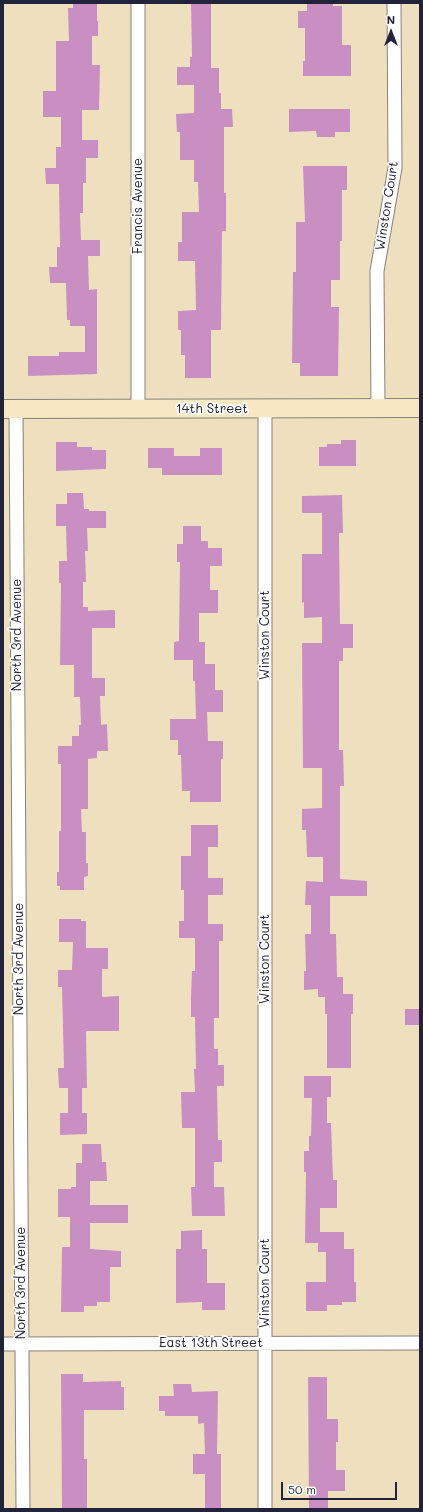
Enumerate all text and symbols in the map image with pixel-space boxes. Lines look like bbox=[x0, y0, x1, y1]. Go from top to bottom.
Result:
north arrow bbox=[371, 12, 411, 52]
text: N bbox=[387, 12, 395, 27]
street label: Francis Avenue bbox=[130, 158, 146, 254]
street label: Winston Court bbox=[372, 160, 402, 252]
street label: 14th Street bbox=[176, 401, 248, 417]
street label: North 3rd Avenue bbox=[9, 579, 25, 691]
street label: Winston Court bbox=[257, 590, 273, 680]
street label: North 3rd Avenue bbox=[11, 903, 27, 1015]
street label: Winston Court bbox=[257, 914, 273, 1004]
street label: North 3rd Avenue bbox=[13, 1227, 29, 1339]
street label: Winston Court bbox=[257, 1238, 273, 1328]
street label: East 13th Street bbox=[159, 1335, 263, 1351]
scale bar bbox=[283, 1474, 399, 1500]
text: 50 m bbox=[288, 1481, 316, 1497]

